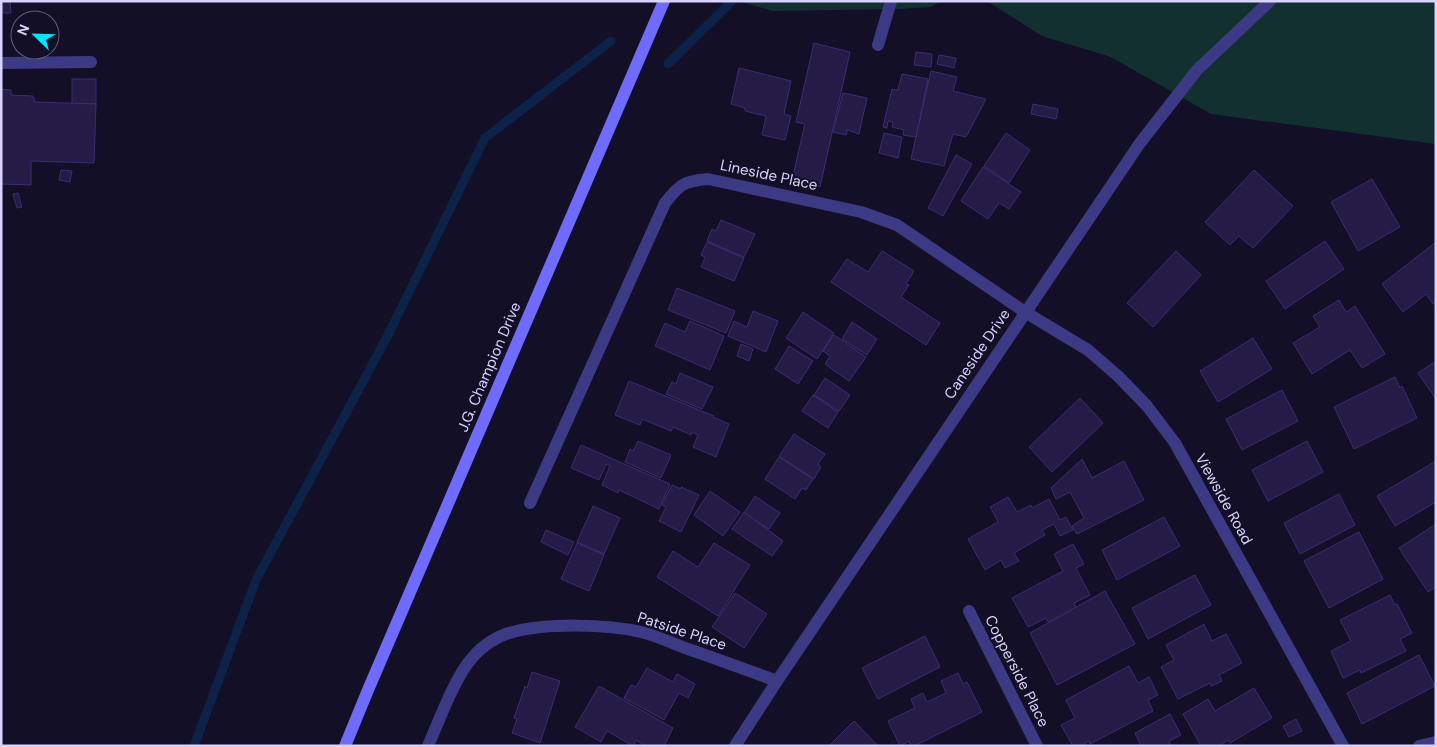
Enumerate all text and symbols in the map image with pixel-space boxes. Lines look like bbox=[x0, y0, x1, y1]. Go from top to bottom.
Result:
north arrow bbox=[10, 10, 60, 60]
text: N bbox=[13, 22, 33, 38]
street label: Lineside Place bbox=[719, 155, 819, 195]
street label: J.G. Champion Drive bbox=[453, 299, 525, 435]
street label: Caneside Drive bbox=[939, 305, 1015, 403]
street label: Viewside Road bbox=[1191, 450, 1257, 548]
street label: Patside Place bbox=[635, 607, 729, 655]
street label: Copperside Place bbox=[980, 612, 1054, 730]

